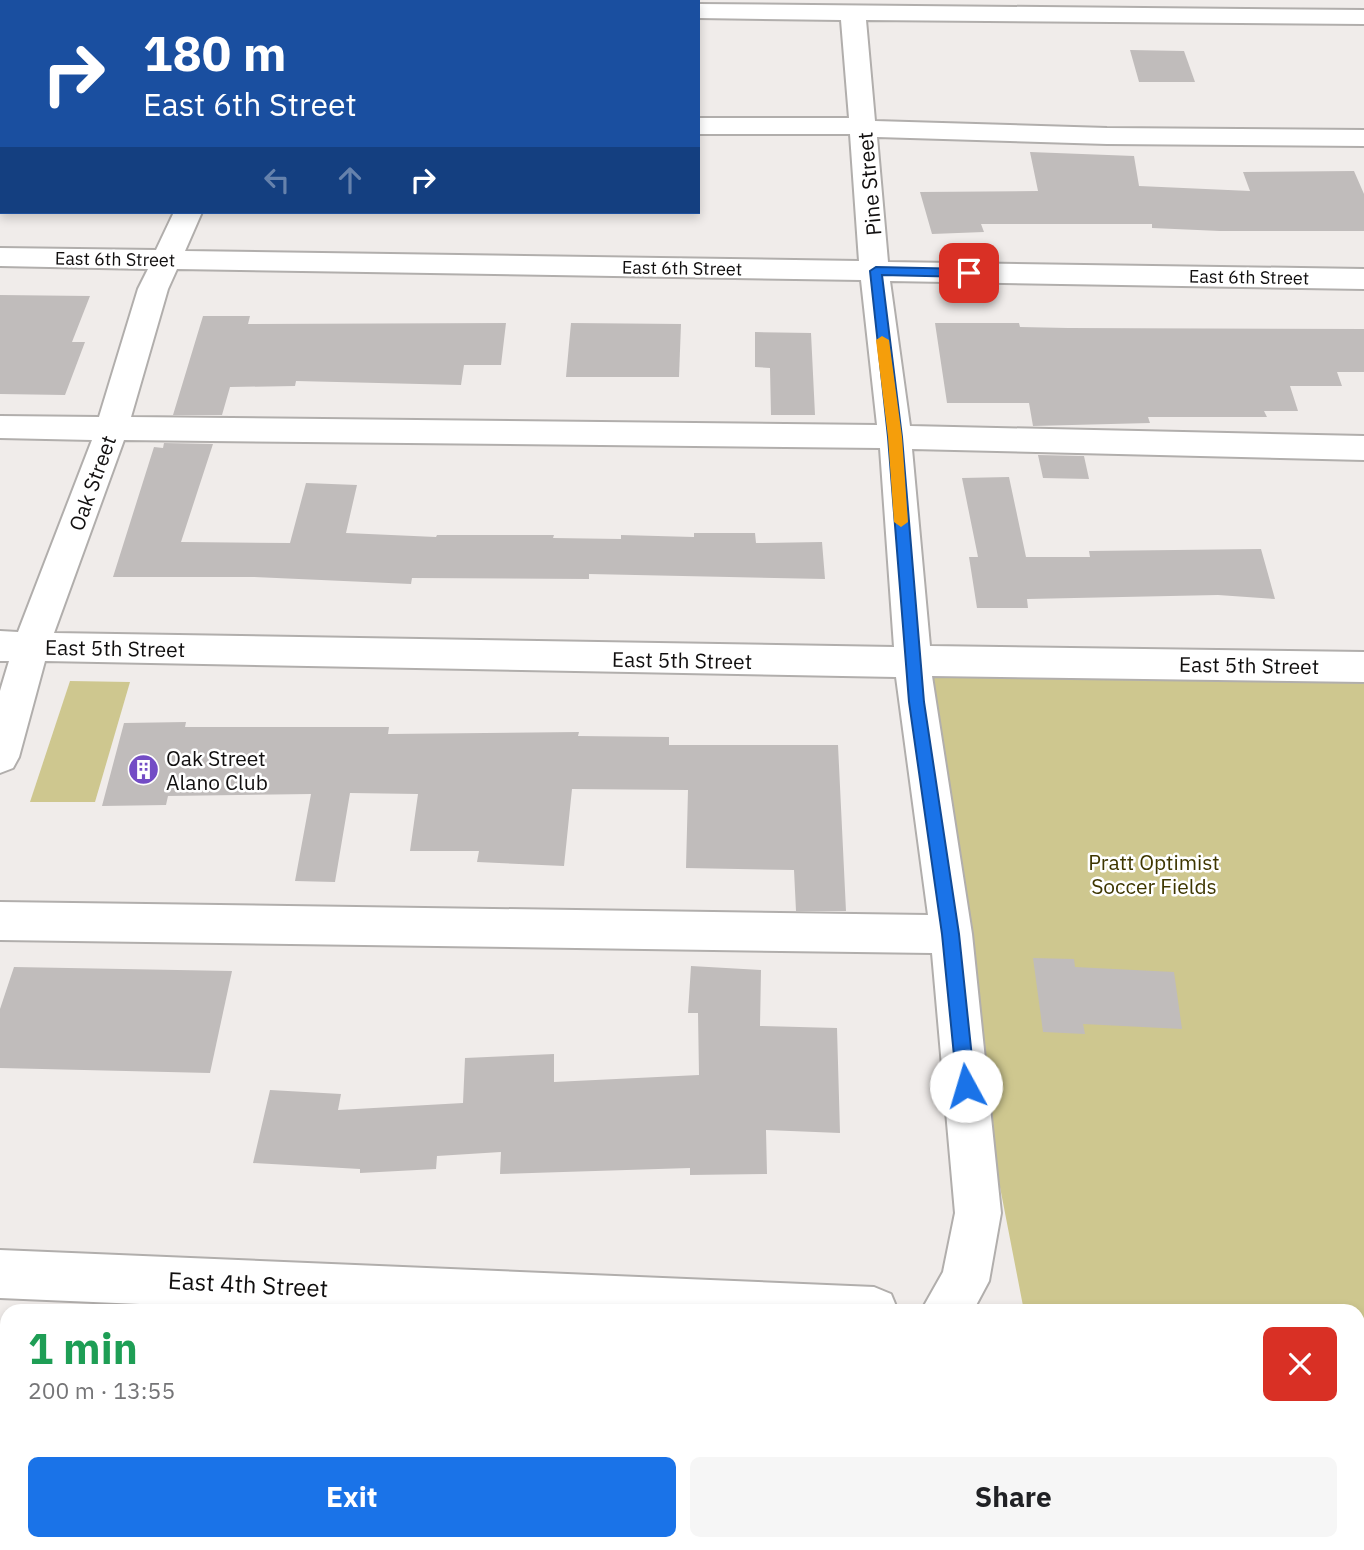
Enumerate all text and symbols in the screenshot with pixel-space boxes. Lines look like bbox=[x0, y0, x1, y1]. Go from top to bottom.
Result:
text: 180 m bbox=[143, 21, 287, 84]
icon: right bbox=[28, 28, 119, 119]
text: East 6th Street bbox=[143, 83, 357, 125]
street label: Pine Street bbox=[851, 131, 887, 237]
icon: left bbox=[258, 161, 296, 199]
icon: ahead bbox=[331, 161, 369, 199]
icon: right bbox=[404, 161, 442, 199]
pin bbox=[939, 243, 999, 303]
street label: East 6th Street bbox=[55, 246, 175, 272]
icon: arrive bbox=[950, 254, 988, 292]
street label: East 6th Street bbox=[622, 255, 742, 281]
street label: East 6th Street bbox=[1189, 264, 1309, 290]
street label: Oak Street bbox=[62, 431, 122, 535]
street label: East 5th Street bbox=[45, 633, 185, 663]
street label: East 5th Street bbox=[612, 645, 752, 675]
street label: East 5th Street bbox=[1179, 650, 1319, 680]
place label: Oak Street Alano Club bbox=[166, 744, 268, 796]
building icon: Oak Street Alano Club bbox=[126, 753, 160, 787]
park label: Pratt Optimist Soccer Fields bbox=[1088, 848, 1220, 900]
position arrow bbox=[929, 1049, 1003, 1123]
street label: East 4th Street bbox=[167, 1264, 329, 1304]
text: 1 min bbox=[28, 1321, 138, 1376]
button: close bbox=[1263, 1327, 1337, 1401]
text: 200 m · 13:55 bbox=[28, 1375, 175, 1405]
button: Exit bbox=[28, 1457, 676, 1537]
button: Share bbox=[690, 1457, 1337, 1537]

